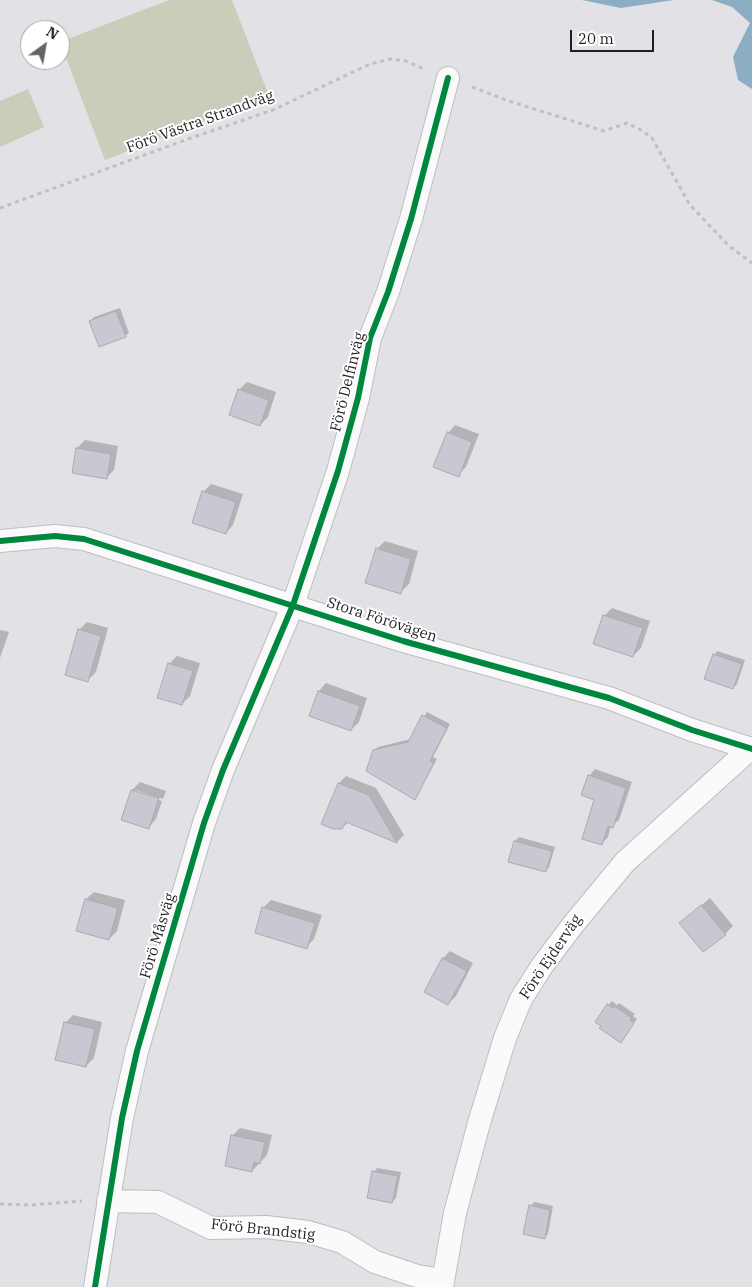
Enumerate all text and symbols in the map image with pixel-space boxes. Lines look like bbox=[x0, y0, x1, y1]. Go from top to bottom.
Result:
north arrow bbox=[20, 20, 70, 70]
scale bar bbox=[572, 20, 656, 52]
text: N bbox=[43, 23, 62, 44]
text: 20 m bbox=[578, 29, 614, 48]
street label: Förö Västra Strandväg bbox=[124, 87, 276, 157]
street label: Förö Delfinväg bbox=[327, 330, 369, 434]
street label: Stora Förövägen bbox=[325, 594, 439, 646]
street label: Förö Måsväg bbox=[136, 891, 180, 981]
street label: Förö Ejderväg bbox=[516, 911, 586, 1003]
street label: Förö Brandstig bbox=[210, 1216, 316, 1244]

